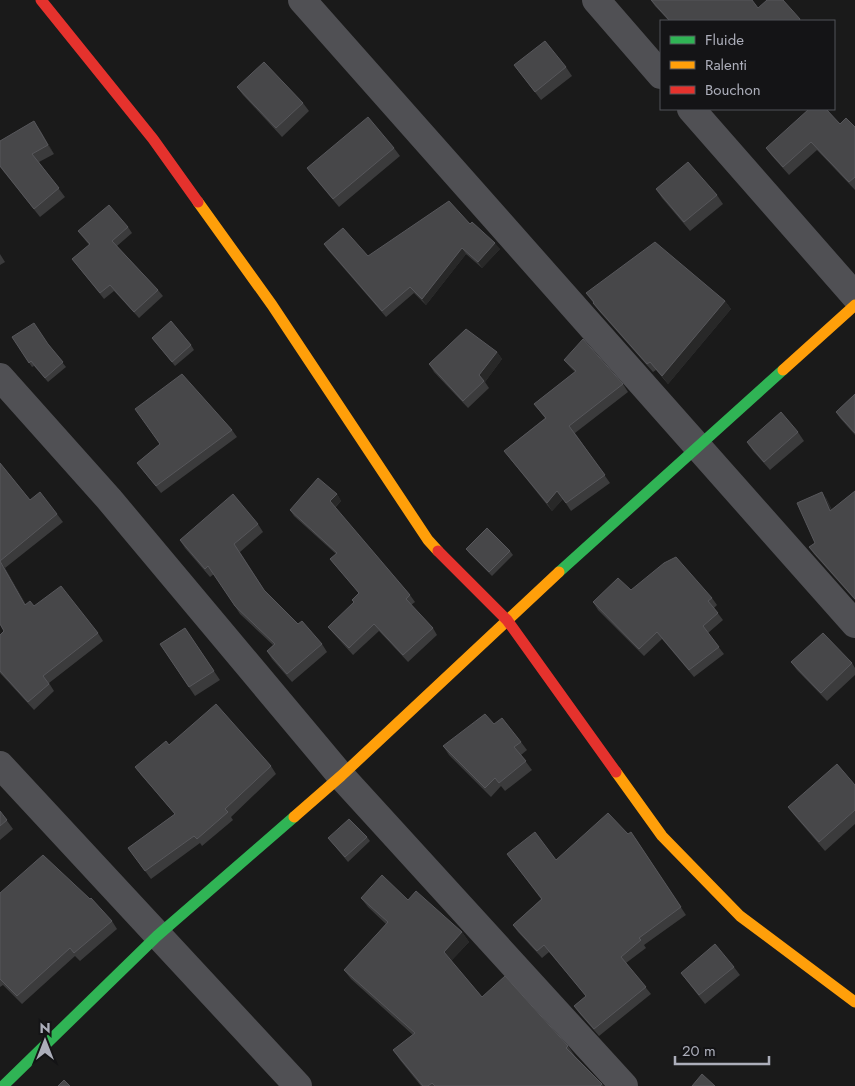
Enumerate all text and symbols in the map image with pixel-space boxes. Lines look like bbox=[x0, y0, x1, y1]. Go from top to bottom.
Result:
legend bbox=[660, 20, 835, 110]
text: Fluide bbox=[705, 29, 744, 51]
text: Ralenti bbox=[705, 54, 747, 76]
text: Bouchon bbox=[705, 79, 761, 101]
north arrow bbox=[20, 1016, 70, 1066]
text: N bbox=[39, 1018, 51, 1038]
scale bar bbox=[675, 1034, 769, 1066]
text: 20 m bbox=[682, 1040, 716, 1062]

